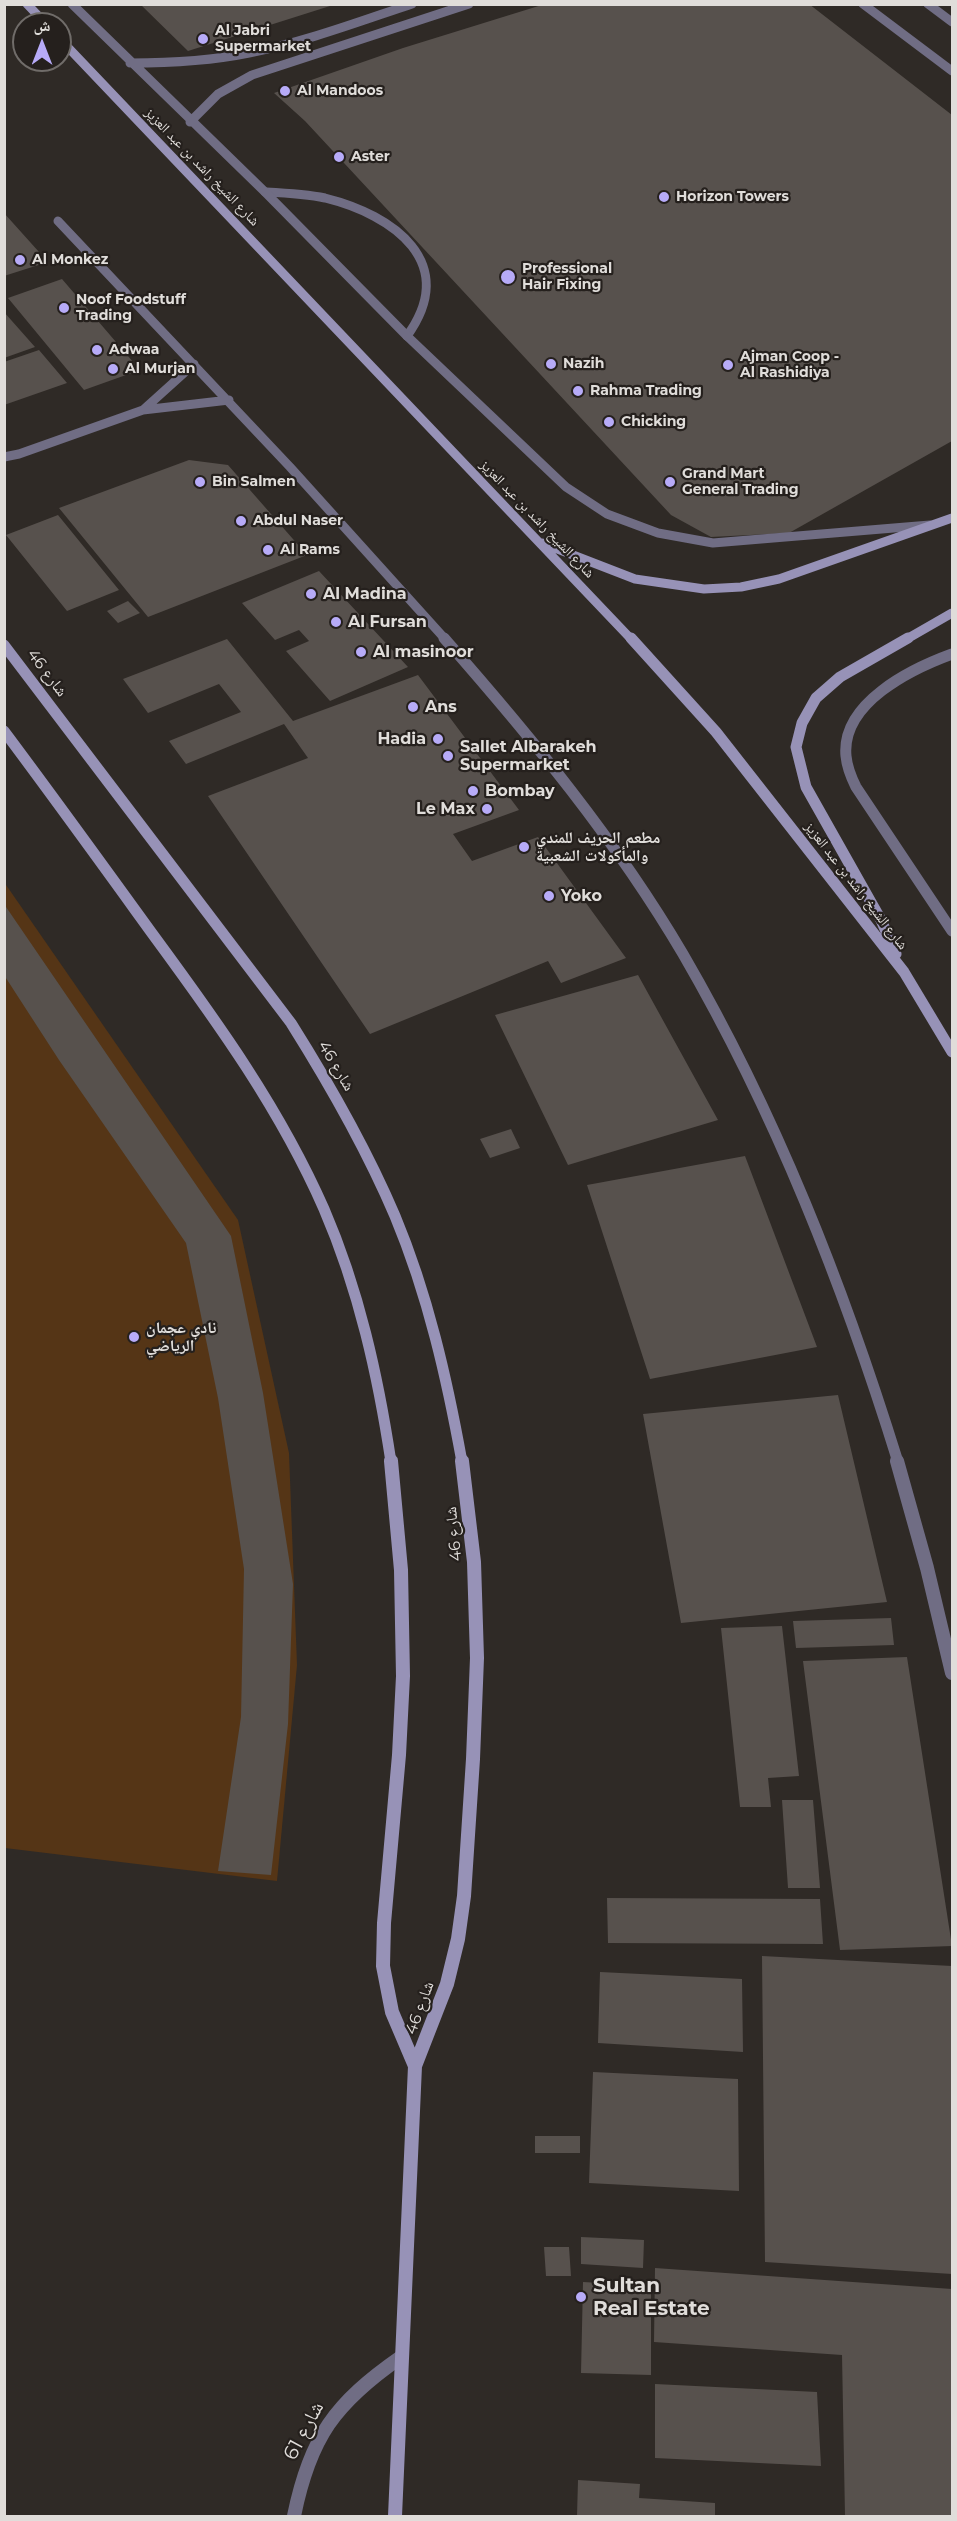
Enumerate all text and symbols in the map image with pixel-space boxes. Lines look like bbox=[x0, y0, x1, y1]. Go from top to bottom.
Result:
north arrow bbox=[12, 12, 72, 72]
text: ش bbox=[34, 16, 50, 35]
place label: Al Jabri Supermarket bbox=[215, 23, 311, 56]
marker: Al Jabri Supermarket bbox=[196, 32, 210, 46]
place label: Al Mandoos bbox=[297, 83, 383, 99]
marker: Al Mandoos bbox=[278, 84, 292, 98]
street label: شارع الشيخ راشد بن عبد العزيز bbox=[141, 105, 263, 229]
place label: Aster bbox=[351, 149, 390, 165]
marker: Aster bbox=[332, 150, 346, 164]
place label: Horizon Towers bbox=[676, 189, 789, 205]
marker: Horizon Towers bbox=[657, 190, 671, 204]
place label: Al Monkez bbox=[32, 252, 108, 268]
marker: Al Monkez bbox=[13, 253, 27, 267]
place label: Professional Hair Fixing bbox=[522, 261, 612, 294]
marker: Professional Hair Fixing bbox=[499, 268, 517, 286]
place label: Noof Foodstuff Trading bbox=[76, 292, 186, 324]
marker: Noof Foodstuff Trading bbox=[57, 301, 71, 315]
place label: Adwaa bbox=[109, 342, 159, 358]
marker: Adwaa bbox=[90, 343, 104, 357]
place label: Ajman Coop - Al Rashidiya bbox=[740, 349, 839, 382]
place label: Nazih bbox=[563, 356, 604, 372]
marker: Nazih bbox=[544, 357, 558, 371]
marker: Ajman Coop - Al Rashidiya bbox=[721, 358, 735, 372]
place label: Al Murjan bbox=[125, 361, 196, 377]
marker: Al Murjan bbox=[106, 362, 120, 376]
place label: Rahma Trading bbox=[590, 383, 702, 399]
marker: Rahma Trading bbox=[571, 384, 585, 398]
place label: Chicking bbox=[621, 414, 686, 430]
marker: Chicking bbox=[602, 415, 616, 429]
street label: شارع الشيخ راشد بن عبد العزيز bbox=[476, 457, 598, 581]
place label: Grand Mart General Trading bbox=[682, 466, 799, 498]
place label: Bin Salmen bbox=[212, 474, 296, 490]
marker: Bin Salmen bbox=[193, 475, 207, 489]
marker: Grand Mart General Trading bbox=[663, 475, 677, 489]
place label: Abdul Naser bbox=[253, 513, 343, 529]
marker: Abdul Naser bbox=[234, 514, 248, 528]
place label: Al Rams bbox=[280, 542, 340, 558]
marker: Al Rams bbox=[261, 543, 275, 557]
place label: Al Madina bbox=[323, 584, 407, 604]
marker: Al Madina bbox=[304, 587, 318, 601]
place label: Al Fursan bbox=[348, 612, 427, 632]
marker: Al Fursan bbox=[329, 615, 343, 629]
place label: Al masinoor bbox=[373, 642, 474, 662]
street label: شارع 46 bbox=[23, 645, 71, 701]
marker: Al masinoor bbox=[354, 645, 368, 659]
place label: Ans bbox=[425, 697, 457, 717]
marker: Ans bbox=[406, 700, 420, 714]
place label: Hadia bbox=[377, 729, 426, 749]
marker: Hadia bbox=[431, 732, 445, 746]
place label: Sallet Albarakeh Supermarket bbox=[460, 737, 597, 775]
marker: Sallet Albarakeh Supermarket bbox=[441, 749, 455, 763]
place label: Bombay bbox=[485, 781, 555, 801]
marker: Bombay bbox=[466, 784, 480, 798]
place label: Le Max bbox=[416, 799, 475, 819]
marker: Le Max bbox=[480, 802, 494, 816]
street label: شارع الشيخ راشد بن عبد العزيز bbox=[801, 819, 911, 953]
place label: مطعم الحريف للمندي والمأكولات الشعبية bbox=[536, 828, 660, 866]
marker: مطعم الحريف للمندي والمأكولات الشعبية bbox=[517, 840, 531, 854]
place label: Yoko bbox=[561, 886, 602, 906]
marker: Yoko bbox=[542, 889, 556, 903]
street label: شارع 46 bbox=[314, 1038, 358, 1094]
place label: نادي عجمان الرياضي bbox=[146, 1318, 216, 1356]
marker: نادي عجمان الرياضي bbox=[127, 1330, 141, 1344]
street label: شارع 46 bbox=[442, 1506, 466, 1562]
street label: شارع 46 bbox=[402, 1979, 438, 2037]
place label: Sultan Real Estate bbox=[593, 2274, 710, 2321]
marker: Sultan Real Estate bbox=[574, 2290, 588, 2304]
street label: شارع 61 bbox=[279, 2398, 329, 2464]

